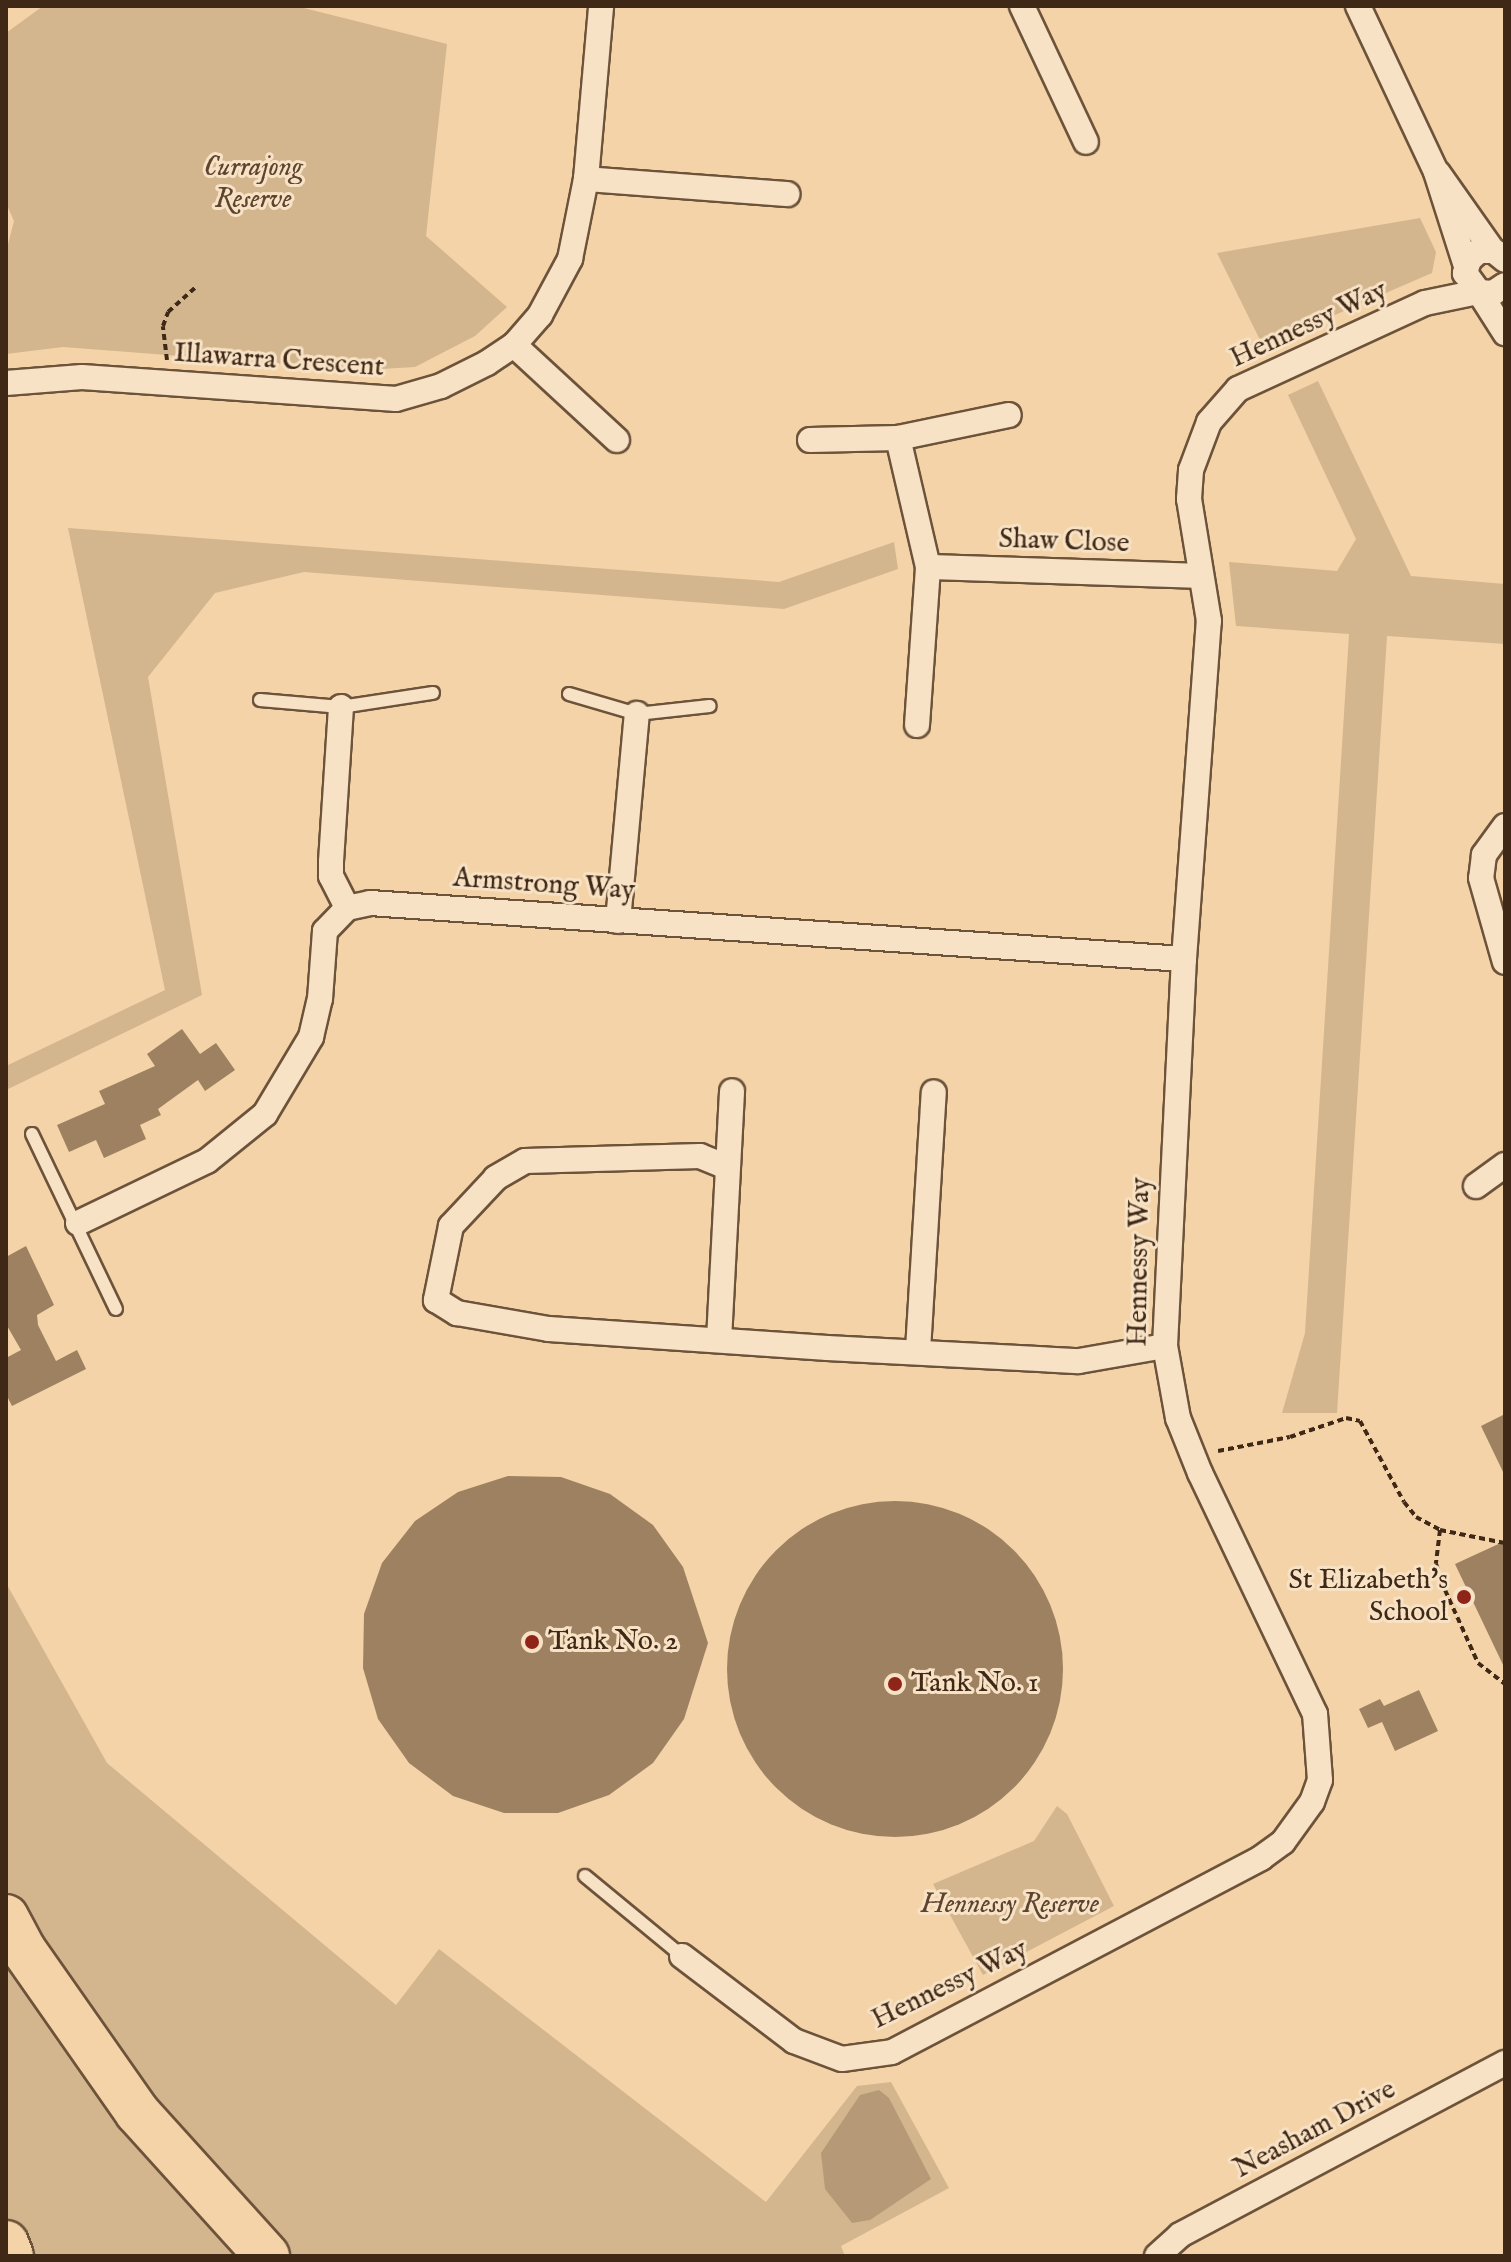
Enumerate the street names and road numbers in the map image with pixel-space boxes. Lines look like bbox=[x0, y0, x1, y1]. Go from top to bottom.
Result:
street label: Hennessy Way bbox=[1225, 274, 1393, 376]
street label: Illawarra Crescent bbox=[173, 337, 385, 385]
street label: Shaw Close bbox=[998, 523, 1130, 561]
street label: Armstrong Way bbox=[452, 862, 636, 908]
street label: Hennessy Way bbox=[1122, 1177, 1158, 1347]
street label: Hennessy Way bbox=[867, 1933, 1033, 2037]
street label: Neasham Drive bbox=[1228, 2073, 1402, 2187]

